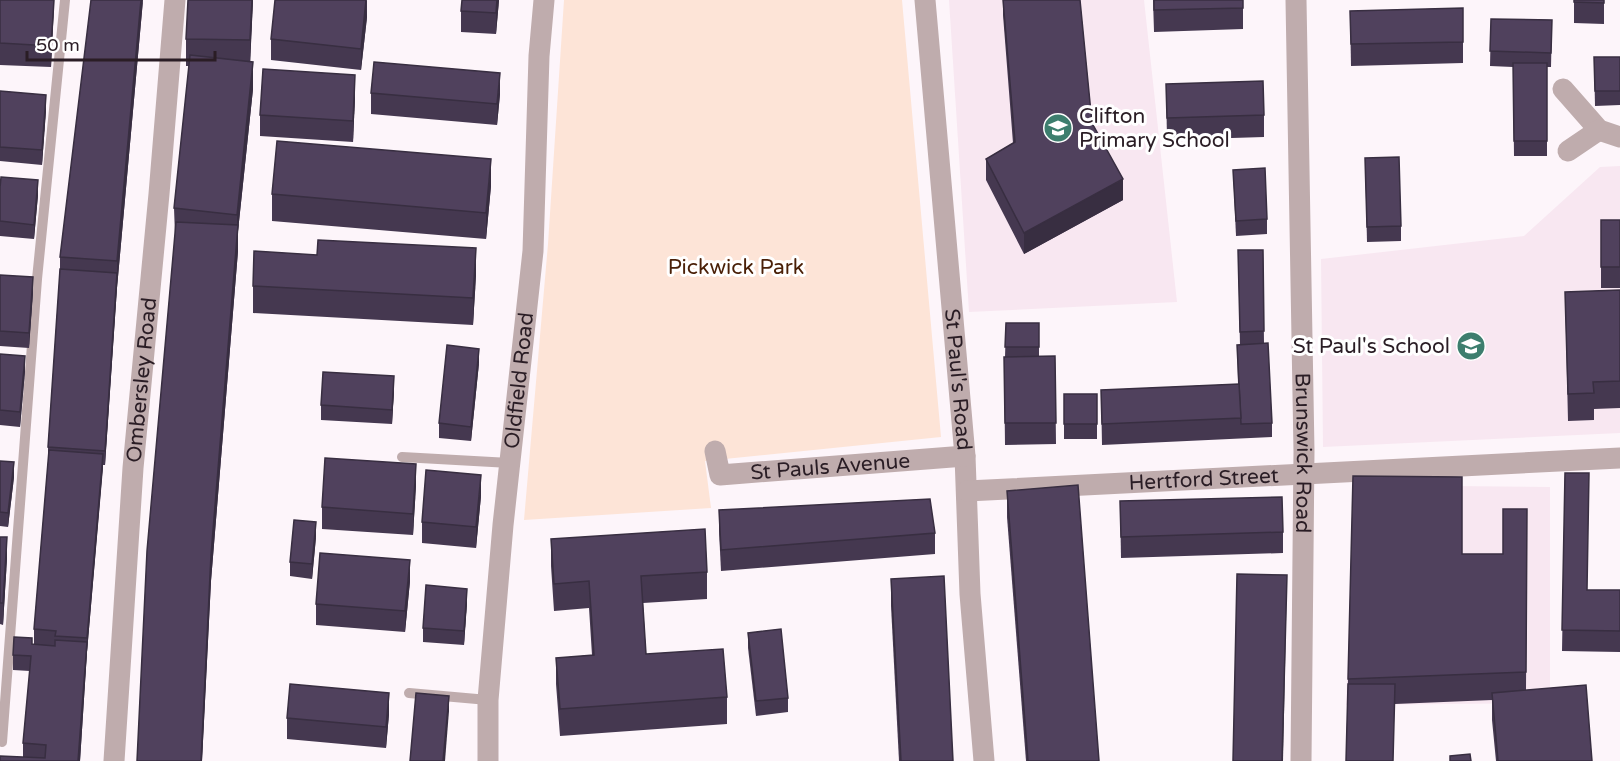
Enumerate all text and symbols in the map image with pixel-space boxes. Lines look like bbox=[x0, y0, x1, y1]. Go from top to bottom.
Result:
scale bar bbox=[27, 24, 214, 62]
text: 50 m bbox=[36, 34, 80, 56]
place label: Clifton Primary School bbox=[1079, 104, 1230, 153]
school or university icon: Clifton Primary School bbox=[1042, 112, 1074, 144]
park label: Pickwick Park bbox=[668, 255, 804, 280]
street label: Ombersley Road bbox=[121, 296, 162, 464]
street label: St Paul's Road bbox=[940, 308, 977, 452]
street label: Oldfield Road bbox=[499, 311, 539, 450]
school or university icon: St Paul's School bbox=[1455, 330, 1487, 362]
place label: St Paul's School bbox=[1293, 334, 1450, 359]
street label: Brunswick Road bbox=[1290, 372, 1317, 533]
street label: St Pauls Avenue bbox=[749, 448, 911, 485]
street label: Hertford Street bbox=[1128, 463, 1279, 495]

